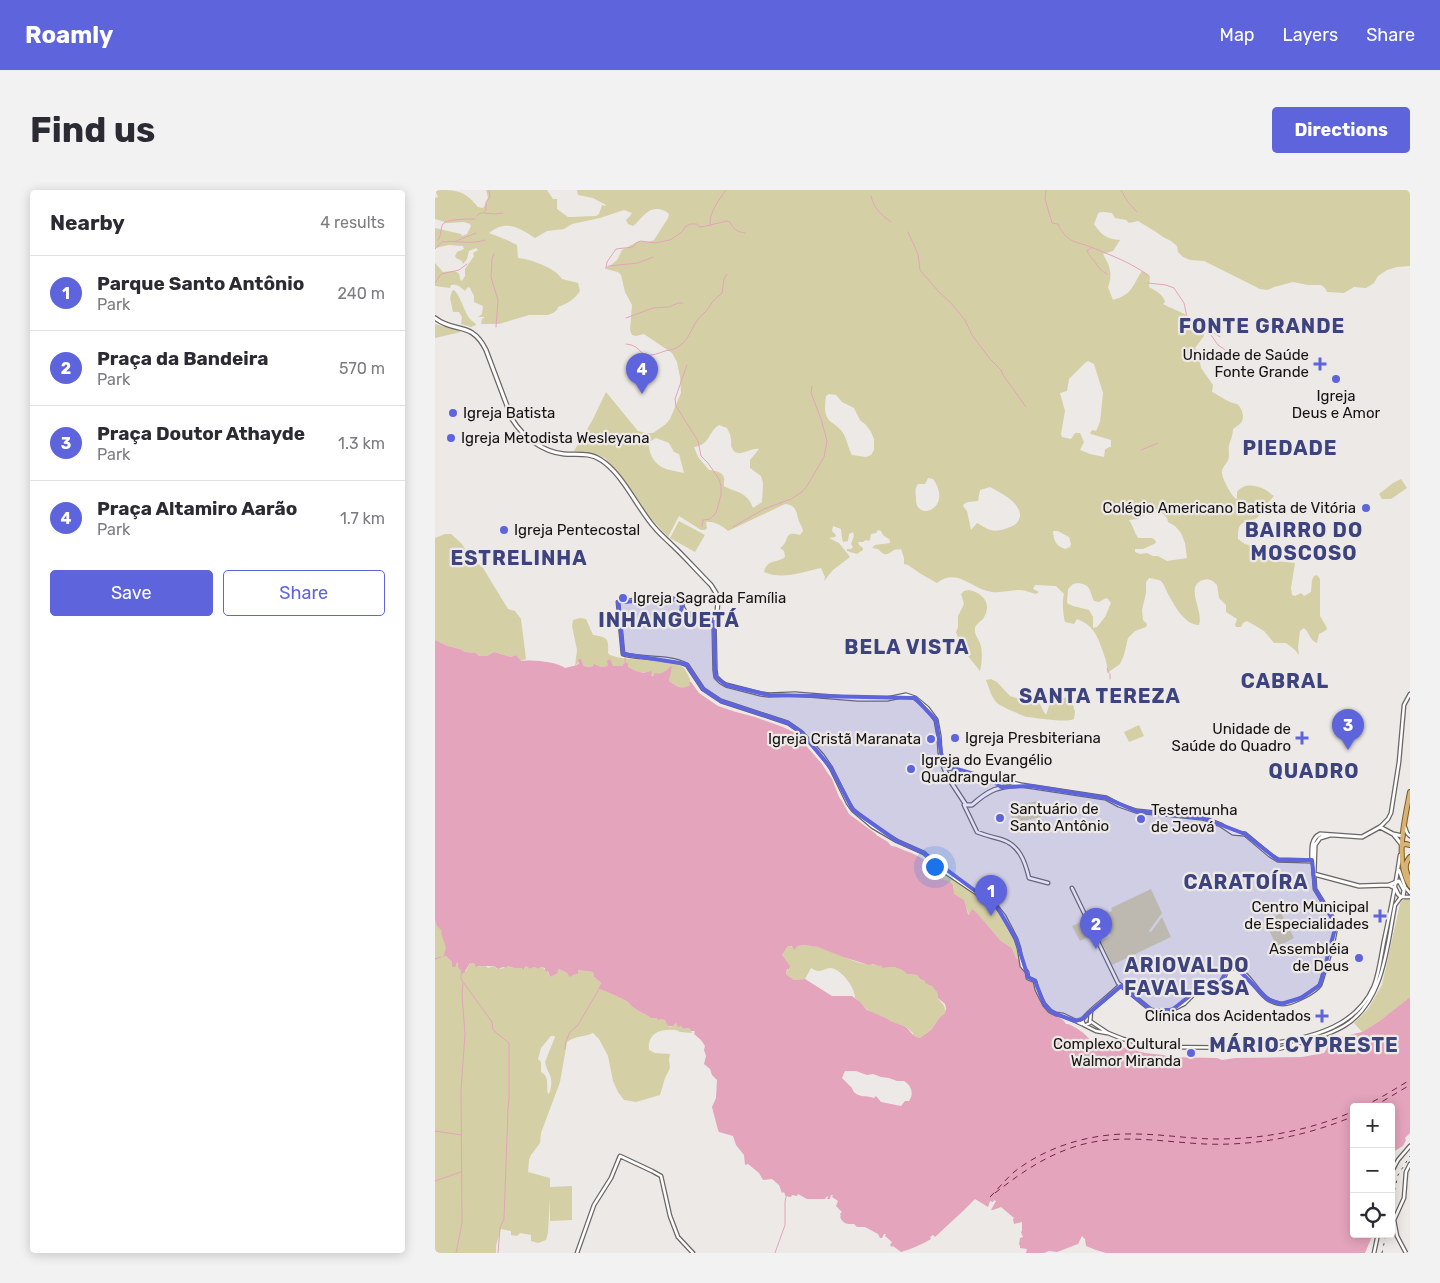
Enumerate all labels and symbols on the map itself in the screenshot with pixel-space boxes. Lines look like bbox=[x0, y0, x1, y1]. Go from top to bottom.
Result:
district label: FONTE GRANDE bbox=[1179, 314, 1345, 338]
place label: Unidade de Saúde Fonte Grande bbox=[1183, 346, 1309, 381]
pin: 4 bbox=[626, 353, 658, 394]
marker: Unidade de Saúde Fonte Grande bbox=[1313, 357, 1327, 371]
marker: Igreja Deus e Amor bbox=[1330, 373, 1342, 385]
place label: Igreja Deus e Amor bbox=[1292, 387, 1381, 422]
place label: Igreja Batista bbox=[463, 404, 555, 422]
marker: Igreja Batista bbox=[447, 407, 459, 419]
place label: Igreja Metodista Wesleyana bbox=[461, 429, 649, 447]
marker: Igreja Metodista Wesleyana bbox=[445, 432, 457, 444]
district label: PIEDADE bbox=[1242, 436, 1338, 460]
place label: Colégio Americano Batista de Vitória bbox=[1103, 499, 1356, 517]
marker: Colégio Americano Batista de Vitória bbox=[1360, 502, 1372, 514]
district label: BAIRRO DO MOSCOSO bbox=[1245, 518, 1363, 565]
place label: Igreja Pentecostal bbox=[514, 521, 640, 539]
marker: Igreja Pentecostal bbox=[498, 524, 510, 536]
district label: ESTRELINHA bbox=[450, 546, 588, 570]
place label: Igreja Sagrada Família bbox=[633, 589, 786, 607]
marker: Igreja Sagrada Família bbox=[617, 592, 629, 604]
district label: INHANGUETÁ bbox=[598, 608, 740, 632]
district label: BELA VISTA bbox=[844, 635, 970, 659]
district label: CABRAL bbox=[1241, 669, 1329, 693]
district label: SANTA TEREZA bbox=[1019, 684, 1181, 708]
pin: 3 bbox=[1332, 709, 1364, 750]
place label: Unidade de Saúde do Quadro bbox=[1172, 720, 1291, 755]
place label: Igreja Presbiteriana bbox=[965, 729, 1101, 747]
place label: Igreja Cristã Maranata bbox=[768, 730, 921, 748]
marker: Unidade de Saúde do Quadro bbox=[1295, 731, 1309, 745]
marker: Igreja Presbiteriana bbox=[949, 732, 961, 744]
marker: Igreja Cristã Maranata bbox=[925, 733, 937, 745]
place label: Igreja do Evangélio Quadrangular bbox=[921, 751, 1052, 786]
district label: QUADRO bbox=[1268, 759, 1360, 783]
marker: Igreja do Evangélio Quadrangular bbox=[905, 763, 917, 775]
place label: Santuário de Santo Antônio bbox=[1010, 800, 1109, 835]
place label: Testemunha de Jeová bbox=[1151, 801, 1237, 836]
marker: Santuário de Santo Antônio bbox=[994, 812, 1006, 824]
marker: Testemunha de Jeová bbox=[1135, 813, 1147, 825]
your location bbox=[922, 854, 948, 880]
district label: CARATOÍRA bbox=[1183, 870, 1309, 894]
pin: 1 bbox=[975, 875, 1007, 916]
place label: Centro Municipal de Especialidades bbox=[1244, 898, 1369, 933]
pin: 2 bbox=[1080, 908, 1112, 949]
marker: Centro Municipal de Especialidades bbox=[1373, 909, 1387, 923]
place label: Assembléia de Deus bbox=[1269, 940, 1349, 975]
marker: Assembléia de Deus bbox=[1353, 952, 1365, 964]
district label: ARIOVALDO FAVALESSA bbox=[1124, 953, 1250, 1000]
place label: Clínica dos Acidentados bbox=[1145, 1007, 1311, 1025]
marker: Clínica dos Acidentados bbox=[1315, 1009, 1329, 1023]
district label: MÁRIO CYPRESTE bbox=[1209, 1033, 1399, 1057]
place label: Complexo Cultural Walmor Miranda bbox=[1053, 1035, 1181, 1070]
marker: Complexo Cultural Walmor Miranda bbox=[1185, 1047, 1197, 1059]

